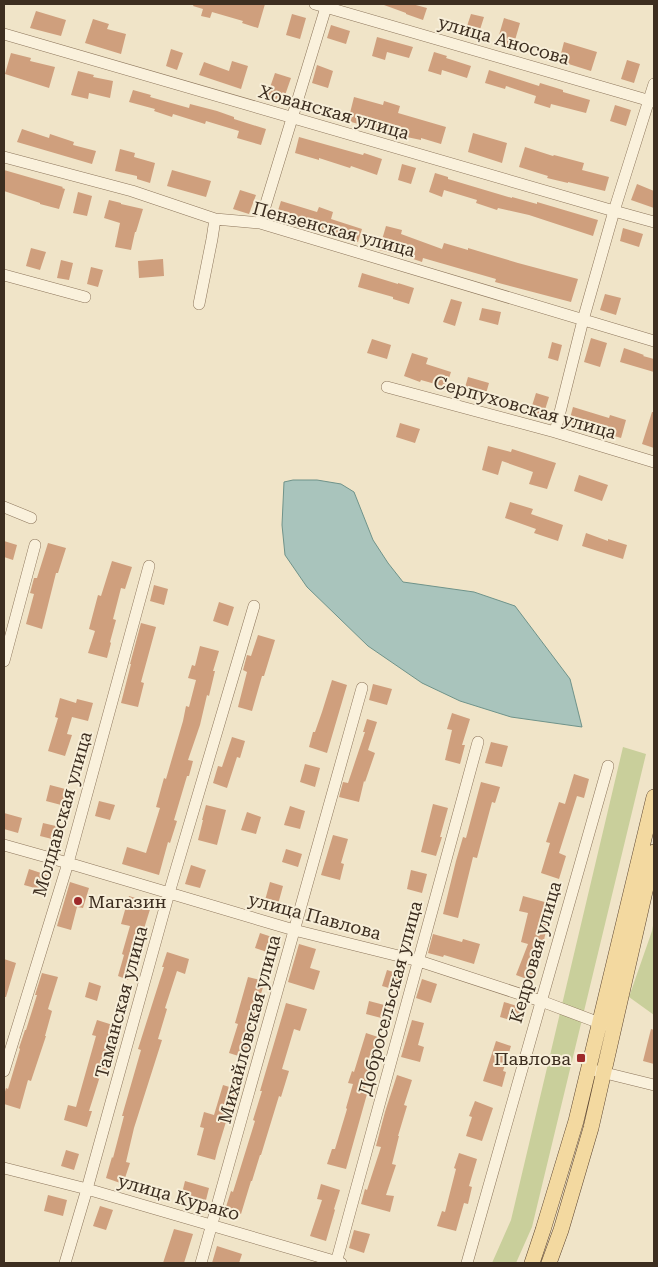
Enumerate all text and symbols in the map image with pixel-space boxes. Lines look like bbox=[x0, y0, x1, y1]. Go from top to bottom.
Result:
street label: улица Аносова bbox=[436, 11, 572, 69]
street label: Хованская улица bbox=[256, 80, 412, 144]
street label: Пензенская улица bbox=[250, 197, 418, 261]
street label: Серпуховская улица bbox=[431, 371, 619, 443]
street label: Молдавская улица bbox=[28, 729, 96, 899]
street label: Кедровая улица bbox=[505, 878, 565, 1025]
street label: улица Павлова bbox=[246, 888, 384, 944]
place label: Магазин bbox=[88, 891, 167, 912]
marker: Магазин bbox=[72, 895, 84, 907]
street label: Добросельская улица bbox=[354, 898, 426, 1098]
street label: Таманская улица bbox=[91, 923, 152, 1081]
street label: Михайловская улица bbox=[214, 932, 284, 1126]
place label: Павлова bbox=[494, 1048, 571, 1069]
marker: Павлова bbox=[575, 1052, 587, 1064]
street label: улица Курако bbox=[116, 1170, 242, 1224]

